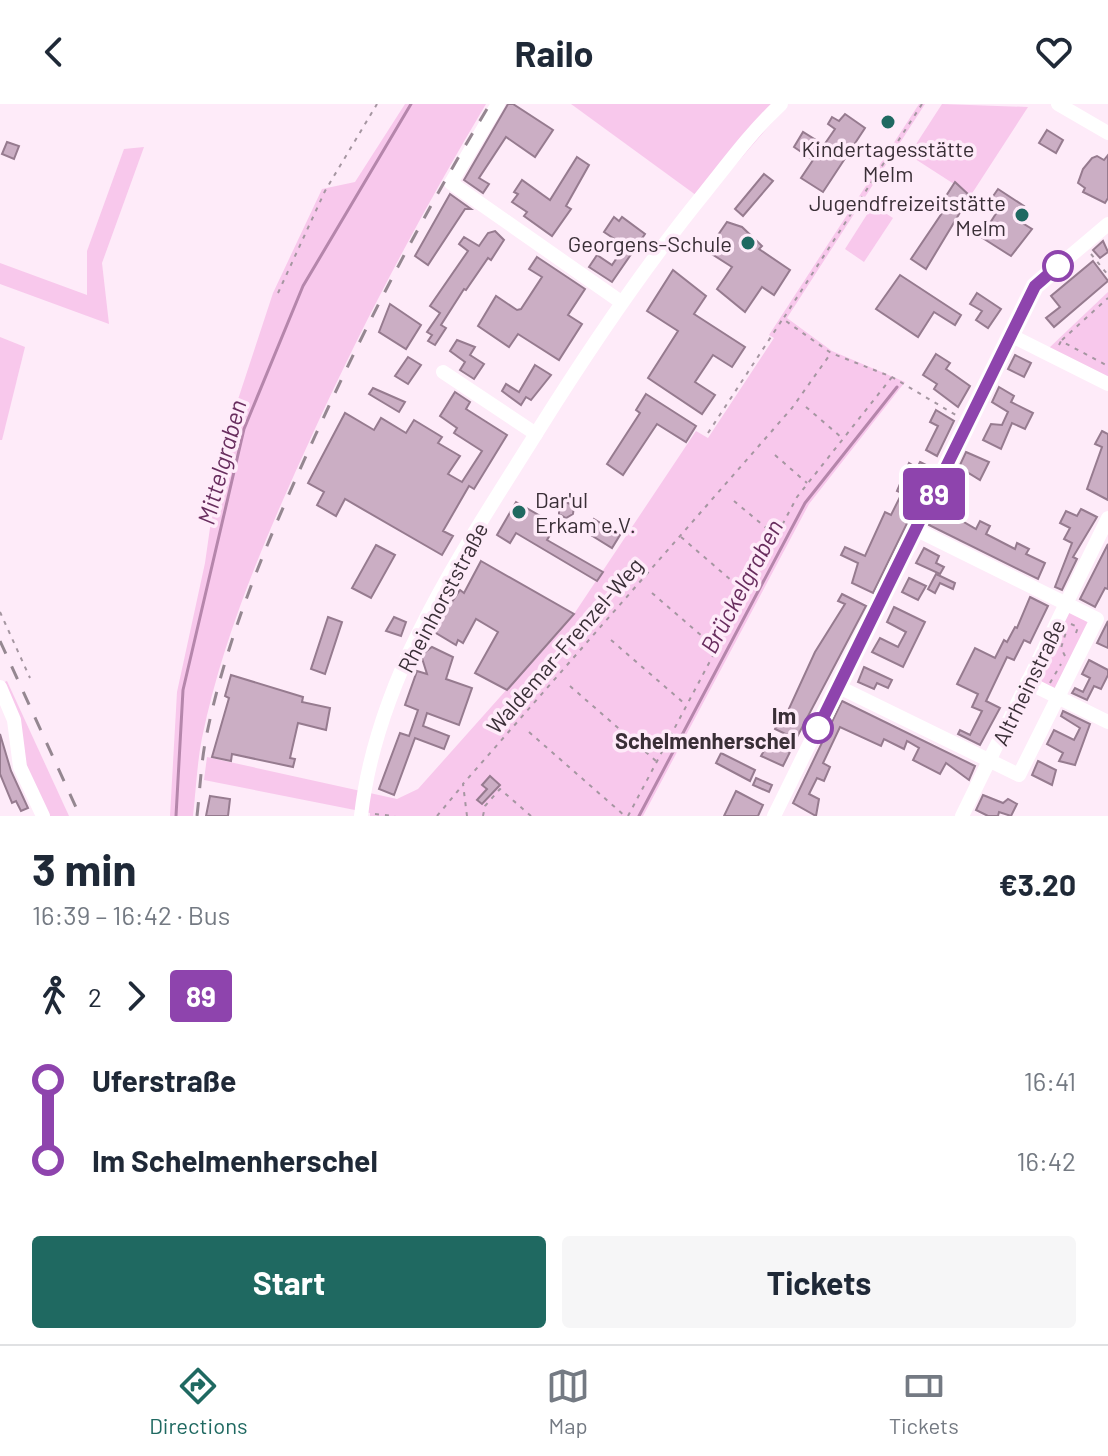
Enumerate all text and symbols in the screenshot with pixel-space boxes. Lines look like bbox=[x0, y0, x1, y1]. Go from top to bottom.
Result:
icon: back bbox=[32, 30, 76, 74]
icon: heart bbox=[1032, 30, 1076, 74]
text: Railo bbox=[514, 31, 594, 74]
marker: Kindertagesstätte Melm bbox=[879, 113, 897, 131]
place label: Kindertagesstätte Melm bbox=[802, 135, 974, 186]
place label: Jugendfreizeitstätte Melm bbox=[809, 189, 1006, 240]
marker: Jugendfreizeitstätte Melm bbox=[1013, 206, 1031, 224]
place label: Georgens-Schule bbox=[568, 230, 732, 256]
marker: Georgens-Schule bbox=[739, 234, 757, 252]
unlabelled marker bbox=[1043, 251, 1073, 281]
water label: Mittelgraben bbox=[190, 397, 252, 527]
line badge: 89 bbox=[898, 468, 970, 520]
text: 89 bbox=[919, 477, 949, 511]
place label: Dar'ul Erkam e.V. bbox=[535, 486, 636, 537]
marker: Dar'ul Erkam e.V. bbox=[510, 503, 528, 521]
water label: Brückelgraben bbox=[694, 514, 788, 658]
street label: Rheinhorststraße bbox=[391, 517, 493, 677]
street label: Waldemar-Frenzel-Weg bbox=[480, 552, 648, 738]
street label: Altrheinstraße bbox=[986, 615, 1070, 749]
place label: Im Schelmenherschel bbox=[615, 702, 796, 753]
marker: Im Schelmenherschel bbox=[803, 713, 833, 743]
text: 3 min bbox=[32, 842, 137, 895]
text: €3.20 bbox=[999, 866, 1076, 902]
text: 16:39 – 16:42 · Bus bbox=[32, 899, 230, 930]
icon: walk bbox=[32, 974, 76, 1018]
icon: forward bbox=[114, 974, 158, 1018]
text: 89 bbox=[186, 979, 216, 1013]
text: 2 bbox=[88, 981, 102, 1012]
text: Uferstraße bbox=[92, 1062, 236, 1098]
text: 16:41 bbox=[1024, 1065, 1076, 1096]
text: Im Schelmenherschel bbox=[92, 1142, 378, 1178]
text: 16:42 bbox=[1016, 1145, 1076, 1176]
button: Start bbox=[32, 1236, 546, 1328]
button: Tickets bbox=[562, 1236, 1076, 1328]
tab: Directions bbox=[149, 1364, 248, 1438]
tab: Map bbox=[546, 1364, 590, 1438]
tab: Tickets bbox=[889, 1364, 959, 1438]

